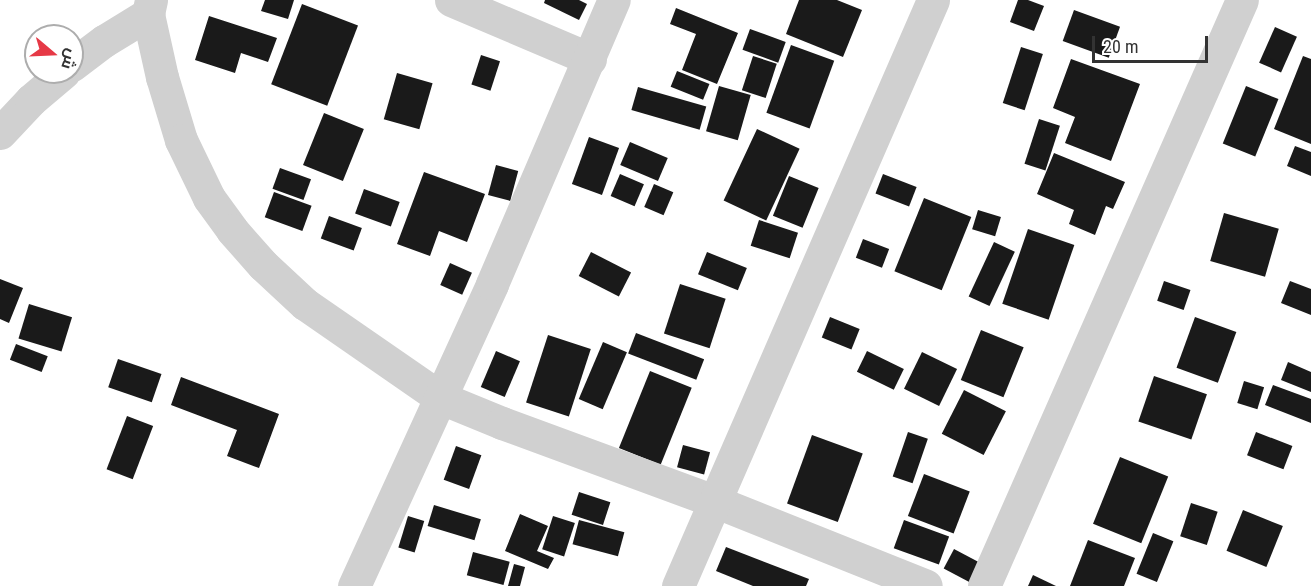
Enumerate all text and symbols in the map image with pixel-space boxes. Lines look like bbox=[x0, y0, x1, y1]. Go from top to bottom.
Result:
north arrow bbox=[24, 24, 84, 84]
scale bar bbox=[1095, 24, 1210, 62]
text: 20 m bbox=[1103, 36, 1138, 57]
text: ش bbox=[57, 47, 82, 72]

